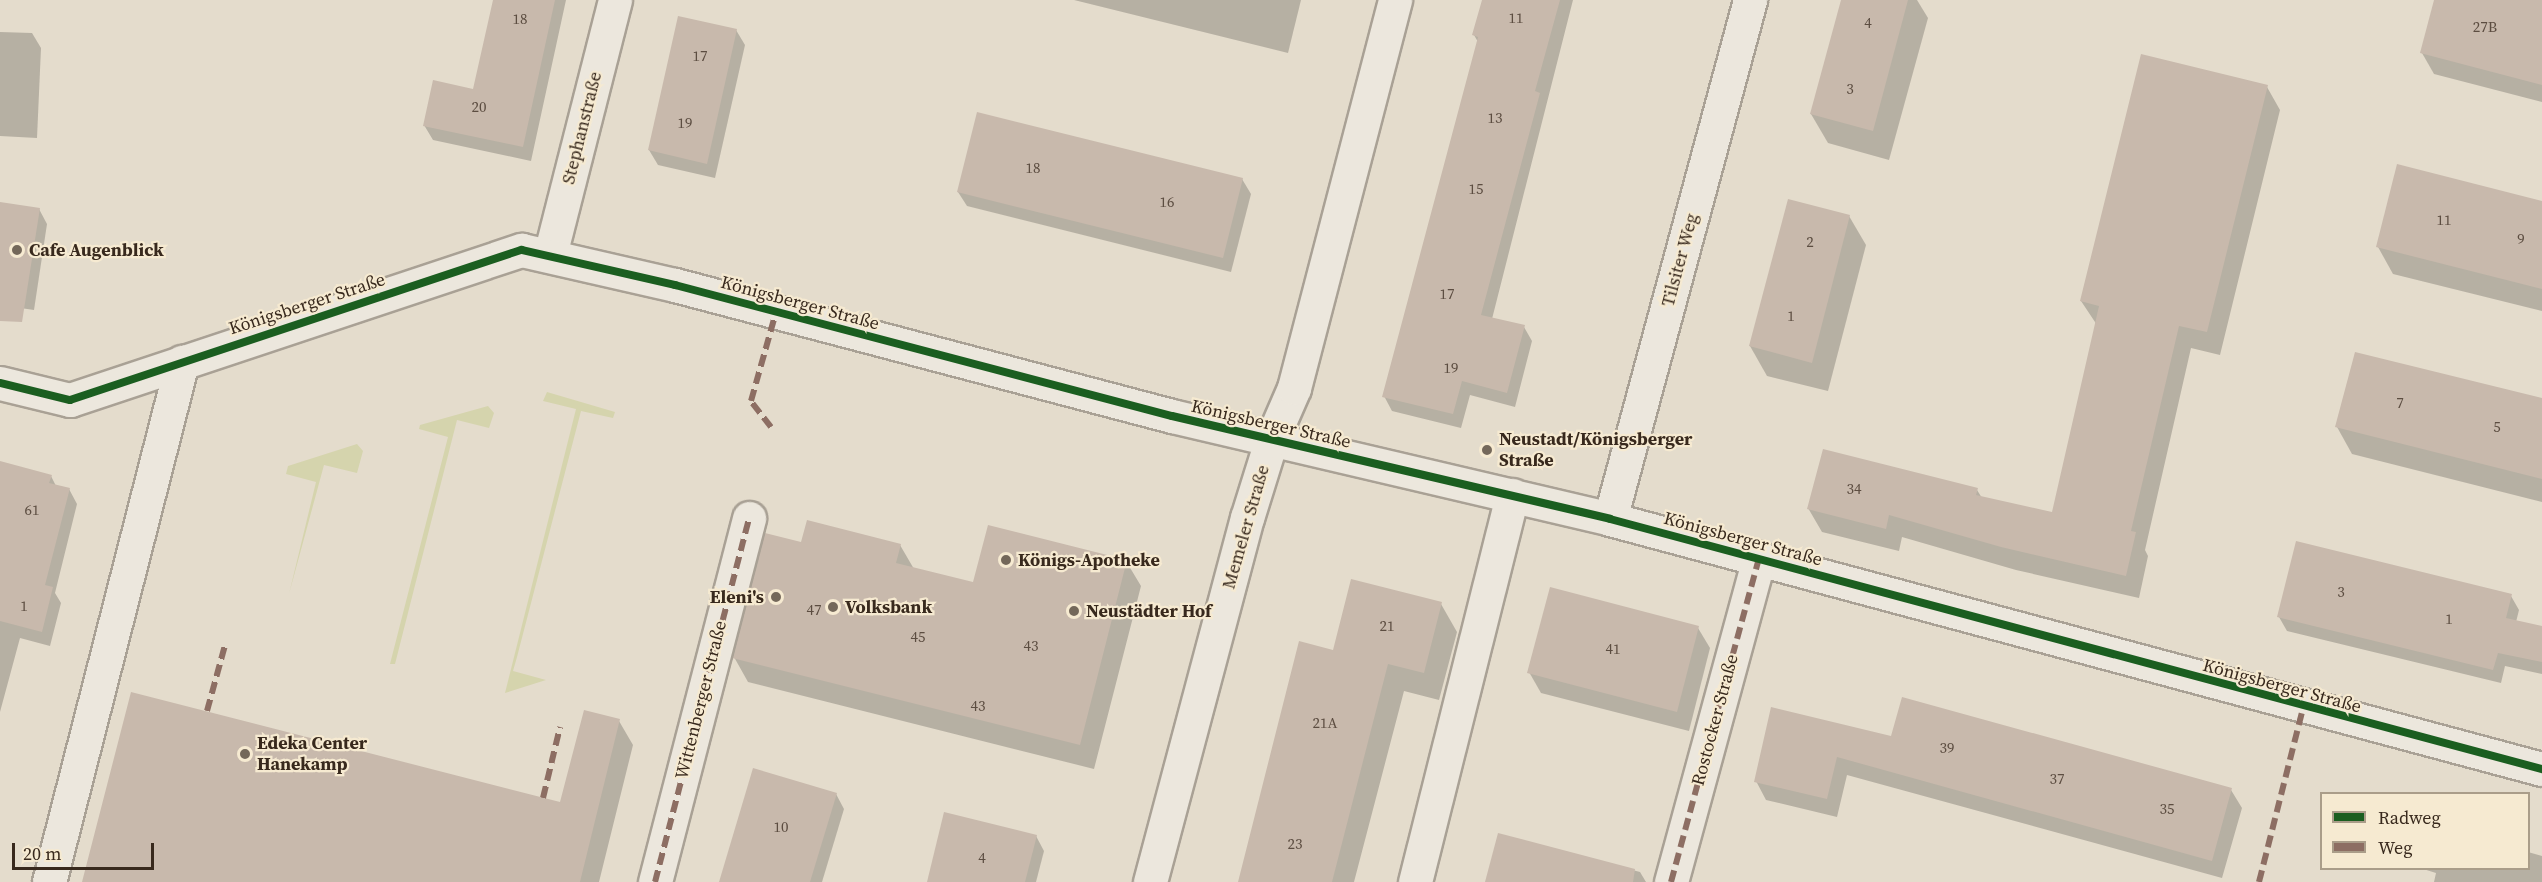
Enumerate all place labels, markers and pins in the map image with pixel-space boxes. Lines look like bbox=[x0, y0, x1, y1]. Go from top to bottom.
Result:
place label: Cafe Augenblick bbox=[29, 239, 164, 261]
marker: Cafe Augenblick bbox=[10, 243, 24, 257]
place label: Neustadt/Königsberger Straße bbox=[1499, 429, 1692, 472]
marker: Neustadt/Königsberger Straße bbox=[1480, 443, 1494, 457]
place label: Königs-Apotheke bbox=[1018, 549, 1160, 571]
marker: Königs-Apotheke bbox=[999, 553, 1013, 567]
place label: Eleni's bbox=[710, 586, 764, 608]
marker: Eleni's bbox=[769, 590, 783, 604]
place label: Volksbank bbox=[845, 596, 932, 618]
marker: Volksbank bbox=[826, 600, 840, 614]
place label: Neustädter Hof bbox=[1086, 600, 1212, 622]
marker: Neustädter Hof bbox=[1067, 604, 1081, 618]
place label: Edeka Center Hanekamp bbox=[257, 733, 367, 776]
marker: Edeka Center Hanekamp bbox=[238, 747, 252, 761]

